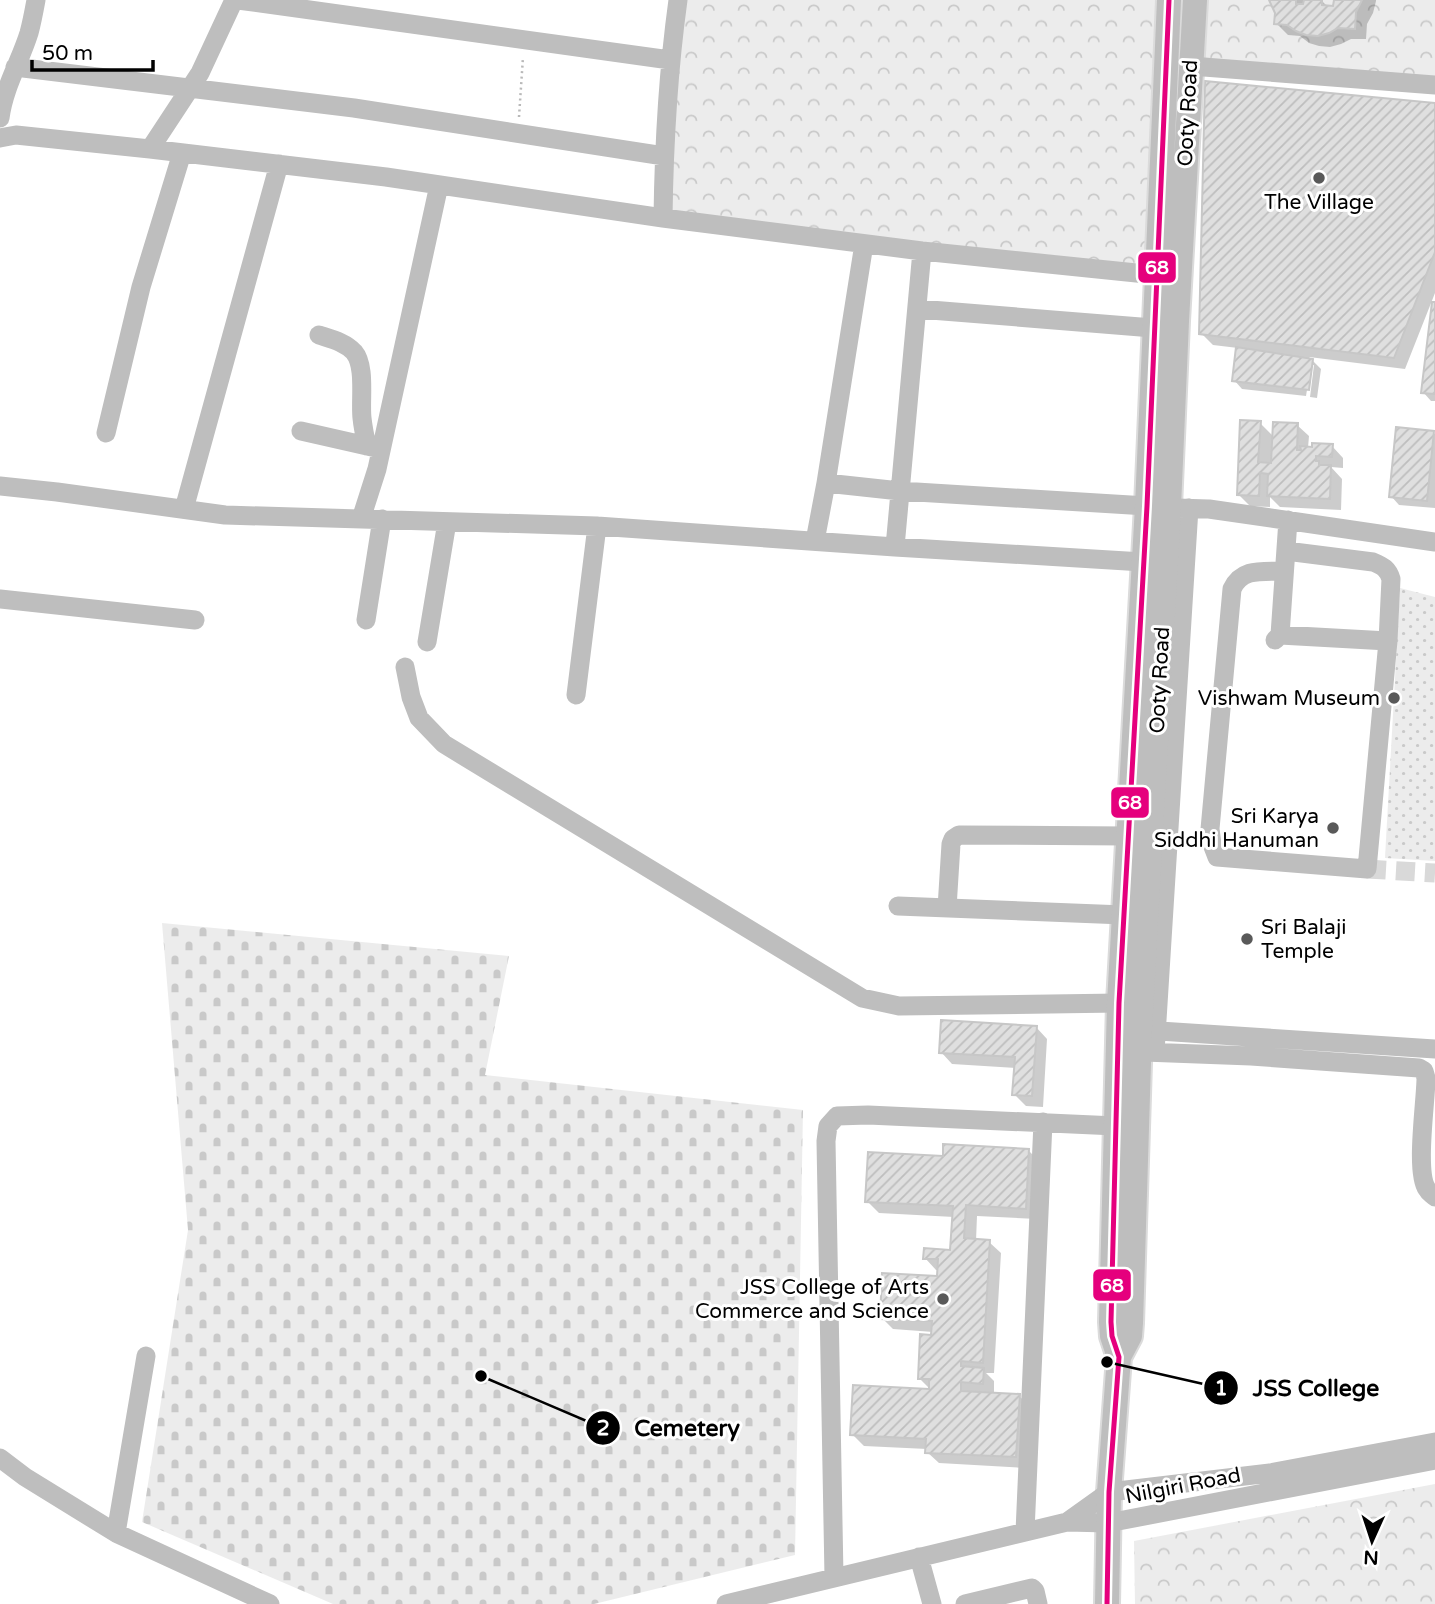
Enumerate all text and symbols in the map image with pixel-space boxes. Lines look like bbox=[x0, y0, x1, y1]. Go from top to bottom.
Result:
scale bar bbox=[32, 28, 152, 72]
text: 50 m bbox=[42, 41, 93, 66]
street label: Ooty Road bbox=[1173, 59, 1203, 167]
marker: The Village bbox=[1311, 170, 1327, 186]
place label: The Village bbox=[1264, 190, 1374, 215]
line badge: 68 bbox=[1137, 251, 1177, 284]
text: 68 bbox=[1145, 257, 1169, 279]
street label: Ooty Road bbox=[1145, 626, 1175, 734]
place label: Vishwam Museum bbox=[1198, 686, 1380, 711]
marker: Vishwam Museum bbox=[1386, 690, 1402, 706]
line badge: 68 bbox=[1110, 786, 1150, 819]
text: 68 bbox=[1118, 792, 1142, 814]
place label: Sri Karya Siddhi Hanuman bbox=[1154, 804, 1319, 853]
marker: Sri Karya Siddhi Hanuman bbox=[1325, 820, 1341, 836]
place label: Sri Balaji Temple bbox=[1261, 915, 1346, 964]
marker: Sri Balaji Temple bbox=[1239, 931, 1255, 947]
line badge: 68 bbox=[1092, 1268, 1132, 1302]
place label: JSS College of Arts Commerce and Science bbox=[695, 1275, 929, 1324]
text: 68 bbox=[1100, 1275, 1124, 1297]
marker: JSS College of Arts Commerce and Science bbox=[935, 1291, 951, 1307]
callout: JSS College bbox=[1204, 1366, 1393, 1410]
text: JSS College bbox=[1252, 1375, 1379, 1403]
text: 1 bbox=[1214, 1376, 1228, 1401]
callout: Cemetery bbox=[585, 1406, 754, 1450]
text: Cemetery bbox=[634, 1415, 740, 1443]
text: 2 bbox=[596, 1416, 610, 1441]
street label: Nilgiri Road bbox=[1123, 1463, 1243, 1509]
north arrow bbox=[1337, 1506, 1407, 1576]
text: N bbox=[1363, 1546, 1379, 1568]

